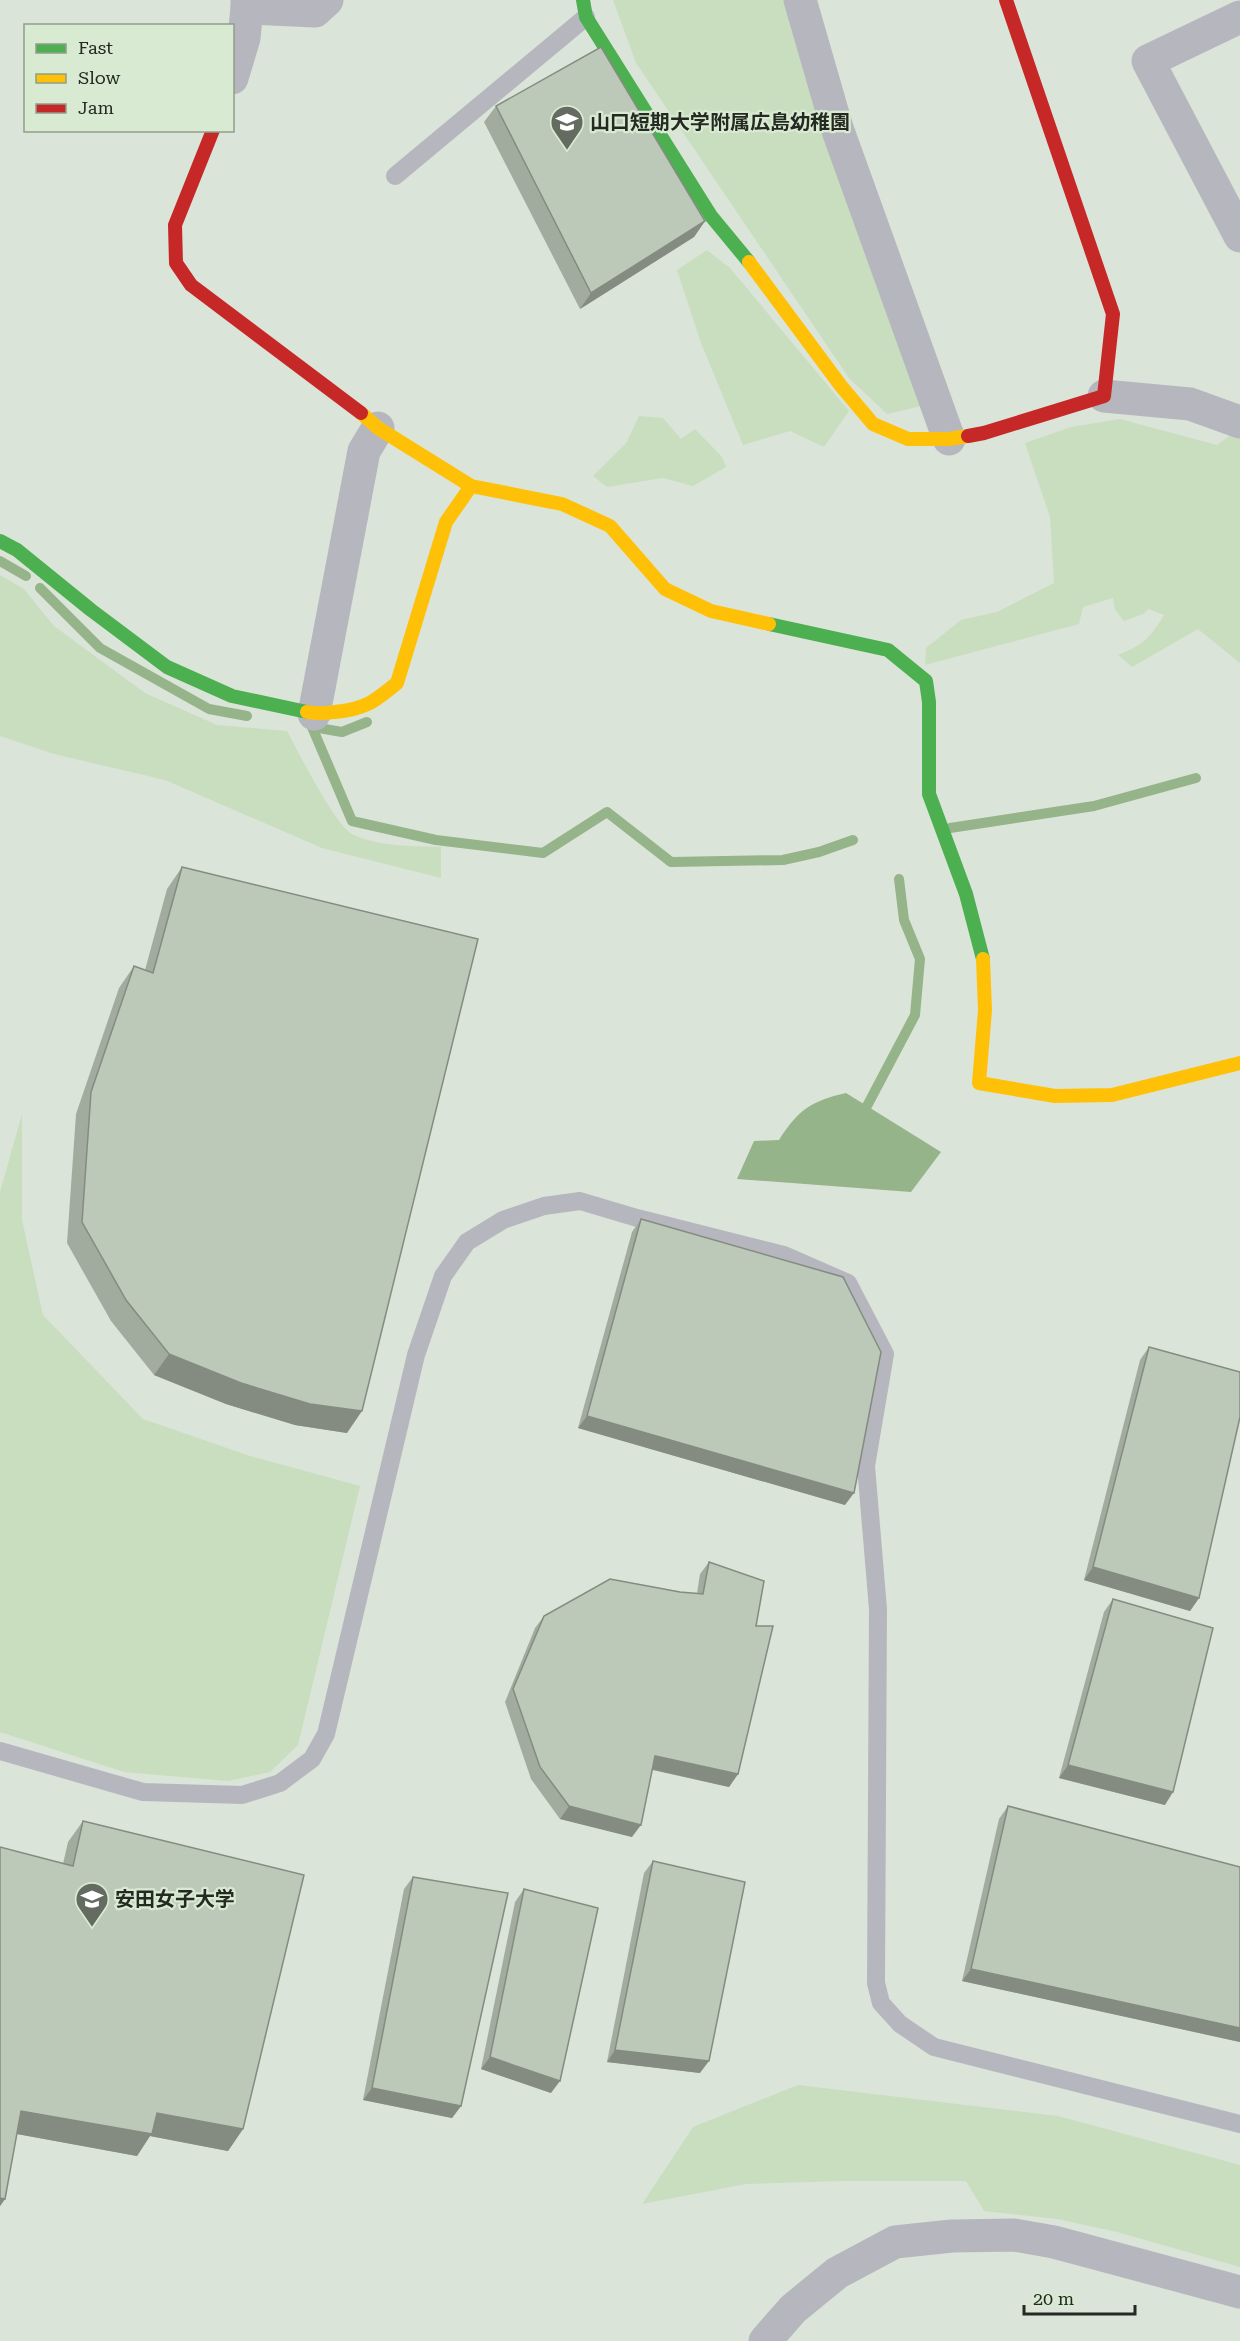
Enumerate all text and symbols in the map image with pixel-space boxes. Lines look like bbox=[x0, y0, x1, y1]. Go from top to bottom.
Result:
legend bbox=[24, 24, 234, 132]
text: Fast bbox=[78, 37, 113, 58]
text: Slow bbox=[78, 67, 120, 88]
text: Jam bbox=[78, 97, 114, 118]
school or university icon: 山口短期大学附属広島幼稚園 bbox=[549, 104, 585, 151]
place label: 山口短期大学附属広島幼稚園 bbox=[590, 110, 850, 134]
school or university icon: 安田女子大学 bbox=[74, 1881, 110, 1928]
place label: 安田女子大学 bbox=[115, 1887, 235, 1911]
scale bar bbox=[1024, 2278, 1135, 2316]
text: 20 m bbox=[1033, 2288, 1074, 2309]

